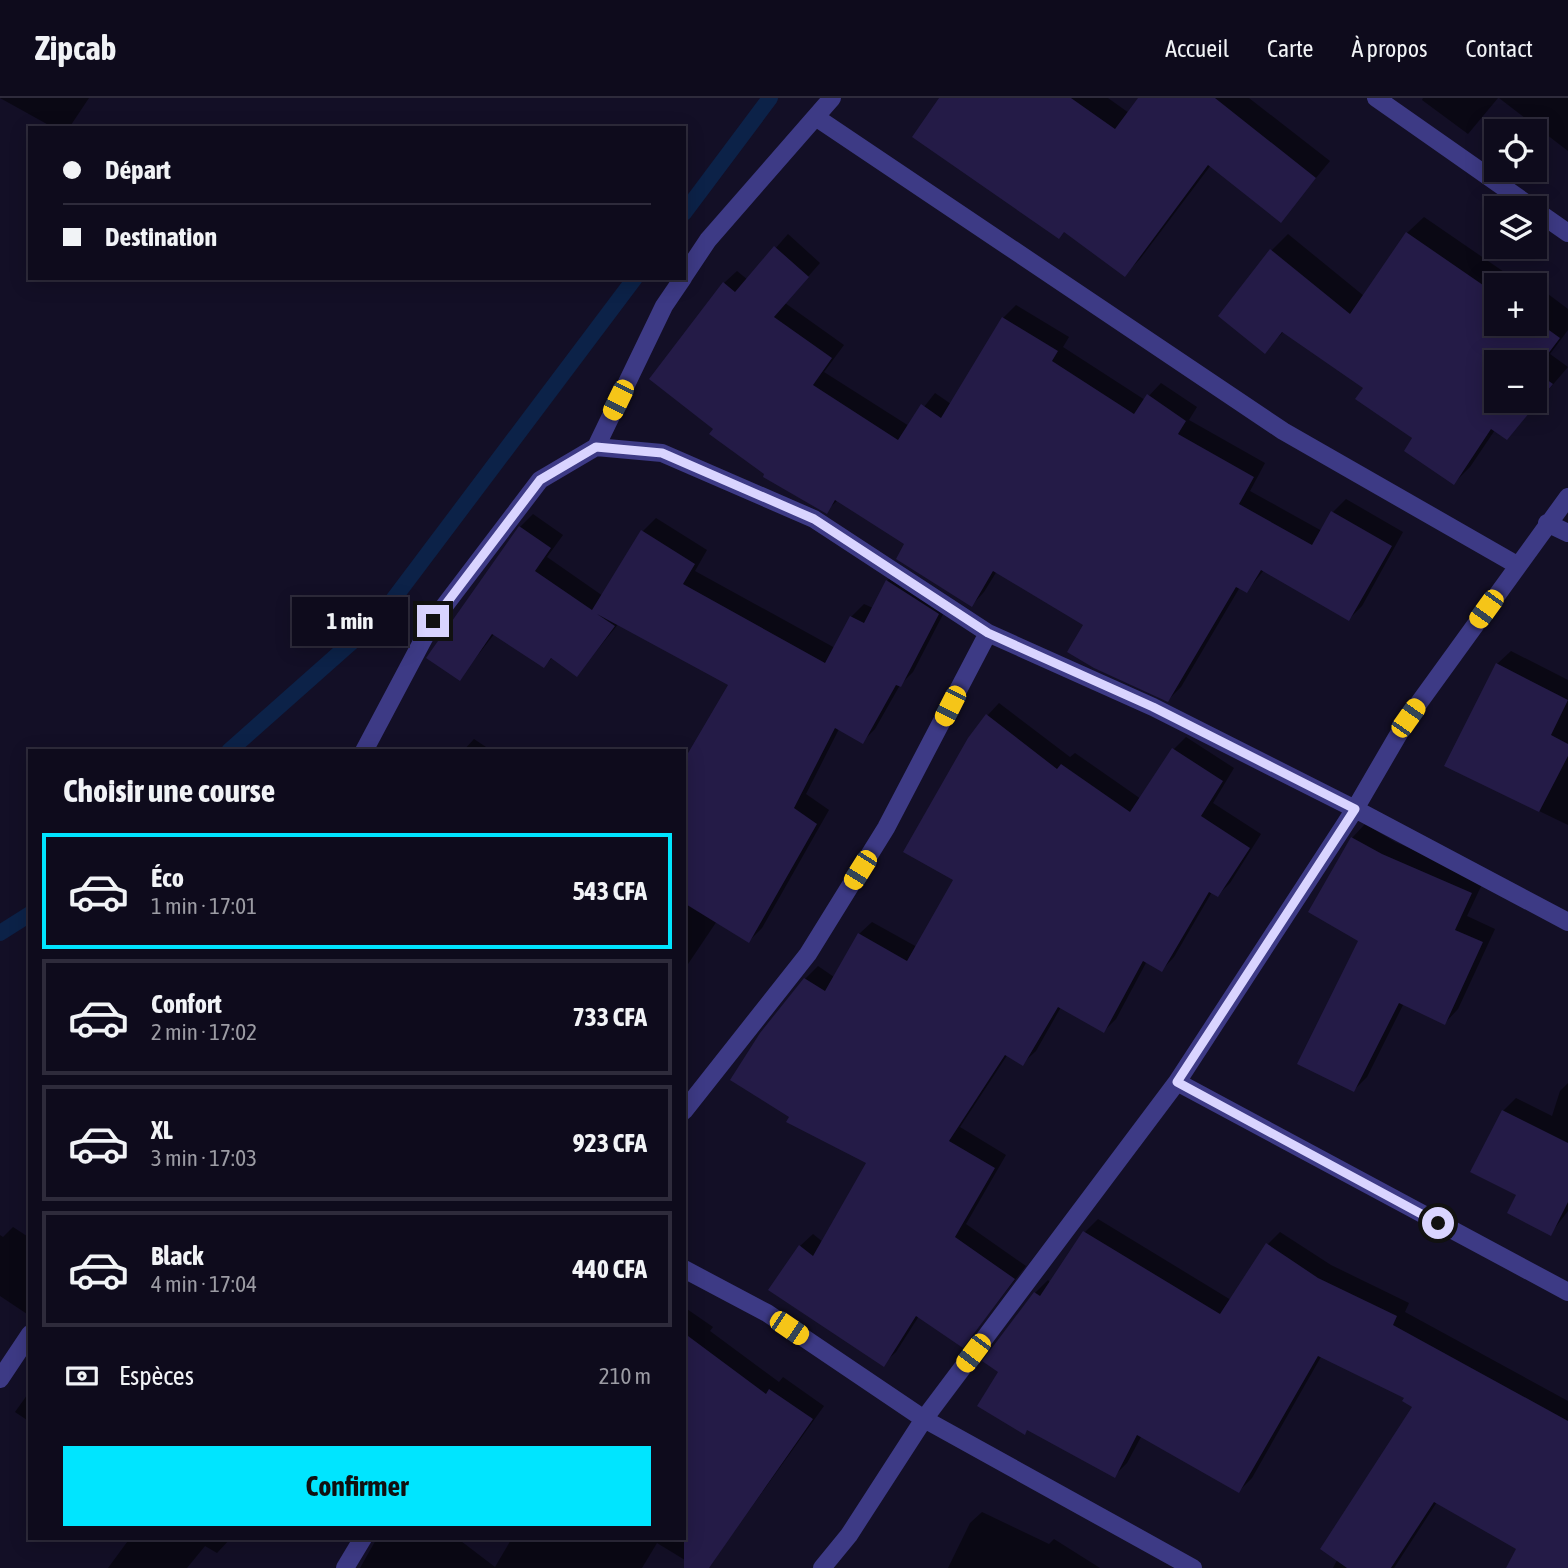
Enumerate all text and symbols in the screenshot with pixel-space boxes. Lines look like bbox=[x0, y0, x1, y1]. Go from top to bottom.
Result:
text: Zipcab bbox=[35, 29, 116, 67]
text: Accueil bbox=[1165, 35, 1229, 62]
text: Carte bbox=[1267, 35, 1313, 62]
text: À propos bbox=[1351, 35, 1427, 62]
text: Contact bbox=[1465, 35, 1533, 62]
map controls bbox=[1484, 119, 1547, 413]
button: locate bbox=[1484, 119, 1547, 182]
text: Départ bbox=[105, 155, 171, 185]
button: layers bbox=[1484, 196, 1547, 259]
text: Destination bbox=[105, 222, 217, 252]
button: + bbox=[1484, 273, 1547, 336]
button: − bbox=[1484, 350, 1547, 413]
car bbox=[600, 377, 637, 423]
car bbox=[1466, 586, 1507, 632]
callout: 1 min bbox=[293, 596, 408, 646]
route end bbox=[417, 605, 449, 637]
text: 1 min bbox=[327, 608, 373, 634]
car bbox=[932, 683, 969, 729]
car bbox=[1388, 695, 1429, 741]
text: Choisir une course bbox=[63, 772, 275, 809]
car bbox=[840, 847, 881, 893]
icon: car bbox=[67, 860, 130, 923]
text: Éco bbox=[151, 863, 184, 893]
text: 543 CFA bbox=[572, 876, 647, 906]
text: 1 min · 17:01 bbox=[151, 893, 257, 919]
icon: car bbox=[67, 986, 130, 1049]
text: Confort bbox=[151, 989, 222, 1019]
text: 733 CFA bbox=[572, 1002, 647, 1032]
text: 2 min · 17:02 bbox=[151, 1019, 257, 1045]
icon: car bbox=[67, 1112, 130, 1175]
text: XL bbox=[151, 1115, 173, 1145]
text: 923 CFA bbox=[572, 1128, 647, 1158]
text: 3 min · 17:03 bbox=[151, 1145, 257, 1171]
route start bbox=[1422, 1207, 1454, 1239]
icon: car bbox=[67, 1238, 130, 1301]
text: Black bbox=[151, 1241, 203, 1271]
text: 440 CFA bbox=[572, 1254, 647, 1284]
text: 4 min · 17:04 bbox=[151, 1271, 257, 1297]
car bbox=[766, 1308, 813, 1348]
car bbox=[952, 1330, 995, 1376]
icon: cash bbox=[63, 1357, 101, 1395]
text: Espèces bbox=[119, 1361, 194, 1391]
text: 210 m bbox=[599, 1363, 651, 1389]
button: Confirmer bbox=[63, 1446, 651, 1526]

